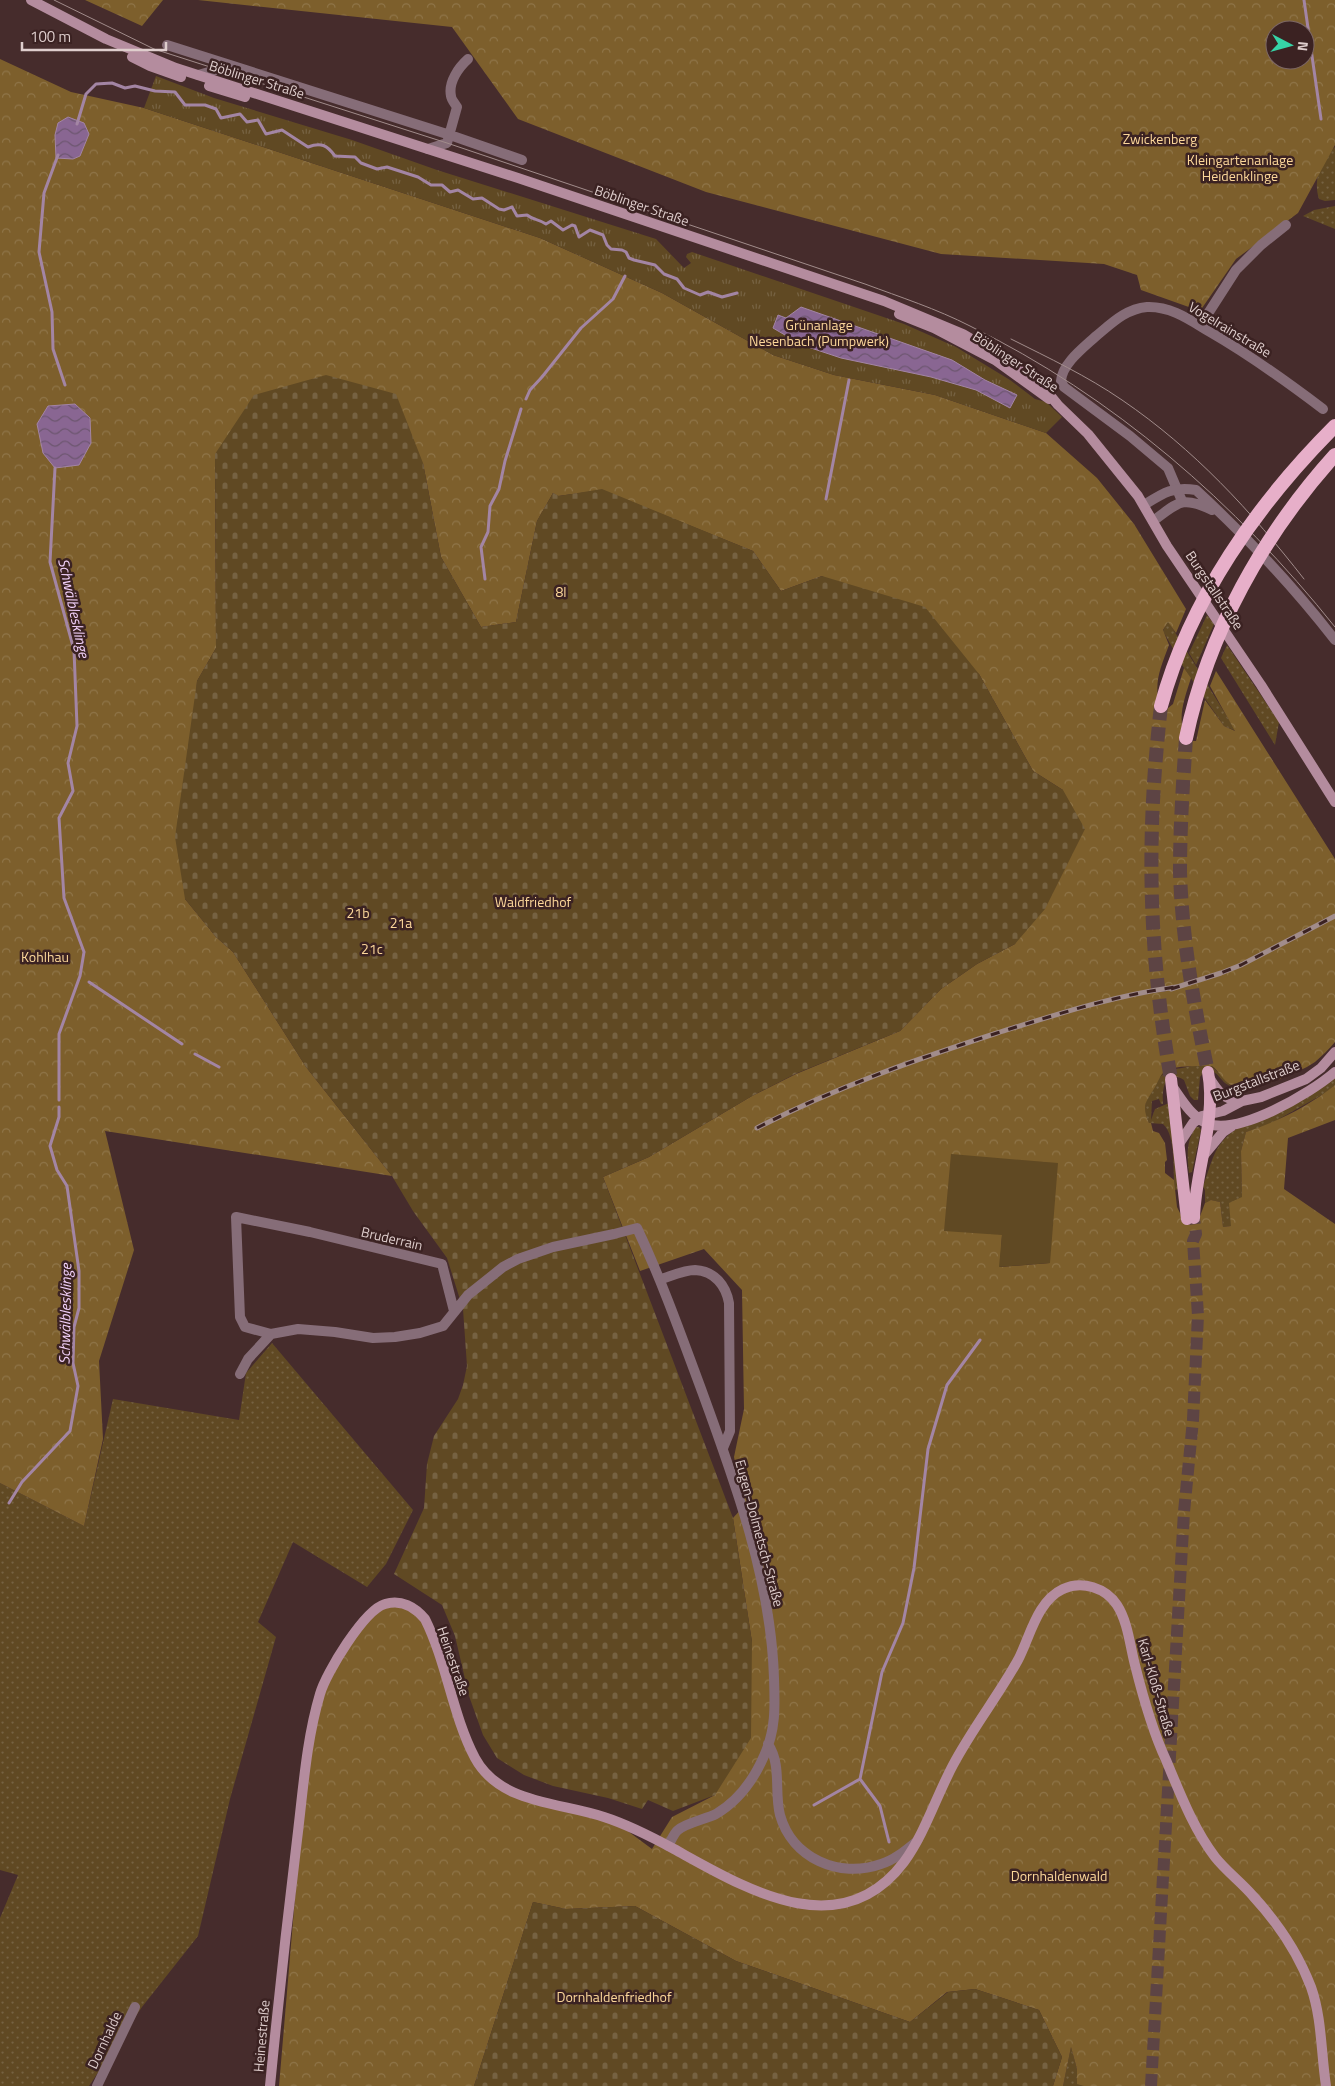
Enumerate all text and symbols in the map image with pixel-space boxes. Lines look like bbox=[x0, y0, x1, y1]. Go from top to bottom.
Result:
scale bar bbox=[22, 20, 166, 52]
north arrow bbox=[1265, 20, 1315, 70]
text: 100 m bbox=[30, 25, 71, 48]
text: N bbox=[1292, 40, 1314, 52]
street label: Böblinger Straße bbox=[207, 55, 307, 103]
park label: Zwickenberg bbox=[1123, 128, 1197, 149]
park label: Kleingartenanlage Heidenklinge bbox=[1187, 149, 1293, 186]
street label: Böblinger Straße bbox=[592, 179, 692, 231]
street label: Vogelrainstraße bbox=[1185, 296, 1275, 362]
park label: Grünanlage Nesenbach (Pumpwerk) bbox=[749, 314, 889, 351]
street label: Böblinger Straße bbox=[969, 325, 1063, 397]
street label: Burgstallstraße bbox=[1181, 546, 1249, 634]
water label: Schwälblesklinge bbox=[52, 556, 96, 661]
park label: 8l bbox=[555, 581, 567, 602]
park label: Waldfriedhof bbox=[495, 891, 572, 912]
park label: 21b bbox=[346, 902, 370, 923]
park label: 21a bbox=[390, 912, 412, 933]
park label: 21c bbox=[361, 938, 383, 959]
park label: Kohlhau bbox=[21, 946, 69, 967]
street label: Burgstallstraße bbox=[1210, 1054, 1302, 1106]
street label: Bruderrain bbox=[359, 1221, 425, 1255]
water label: Schwälblesklinge bbox=[53, 1262, 77, 1365]
street label: Eugen-Dolmetsch-Straße bbox=[730, 1457, 790, 1609]
street label: Heinestraße bbox=[432, 1623, 476, 1699]
street label: Karl-Kloß-Straße bbox=[1133, 1636, 1181, 1738]
park label: Dornhaldenwald bbox=[1011, 1865, 1107, 1886]
park label: Dornhaldenfriedhof bbox=[556, 1986, 672, 2007]
street label: Heinestraße bbox=[247, 1999, 275, 2073]
street label: Dornhalde bbox=[82, 2008, 126, 2072]

